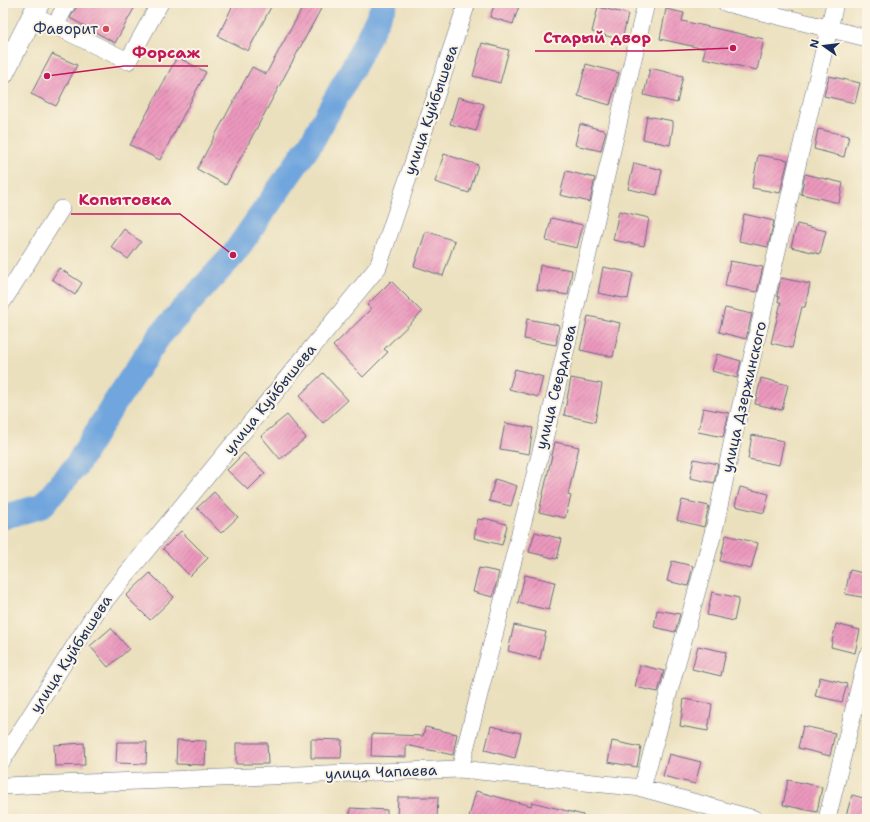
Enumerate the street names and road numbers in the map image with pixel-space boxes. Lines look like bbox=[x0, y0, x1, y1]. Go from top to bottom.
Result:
street label: улица Куйбышева bbox=[399, 42, 463, 178]
street label: улица Дзержинского bbox=[717, 319, 771, 475]
street label: улица Свердлова bbox=[531, 322, 581, 452]
street label: улица Куйбышева bbox=[219, 339, 321, 458]
street label: улица Куйбышева bbox=[25, 591, 117, 717]
street label: улица Чапаева bbox=[325, 760, 438, 784]

